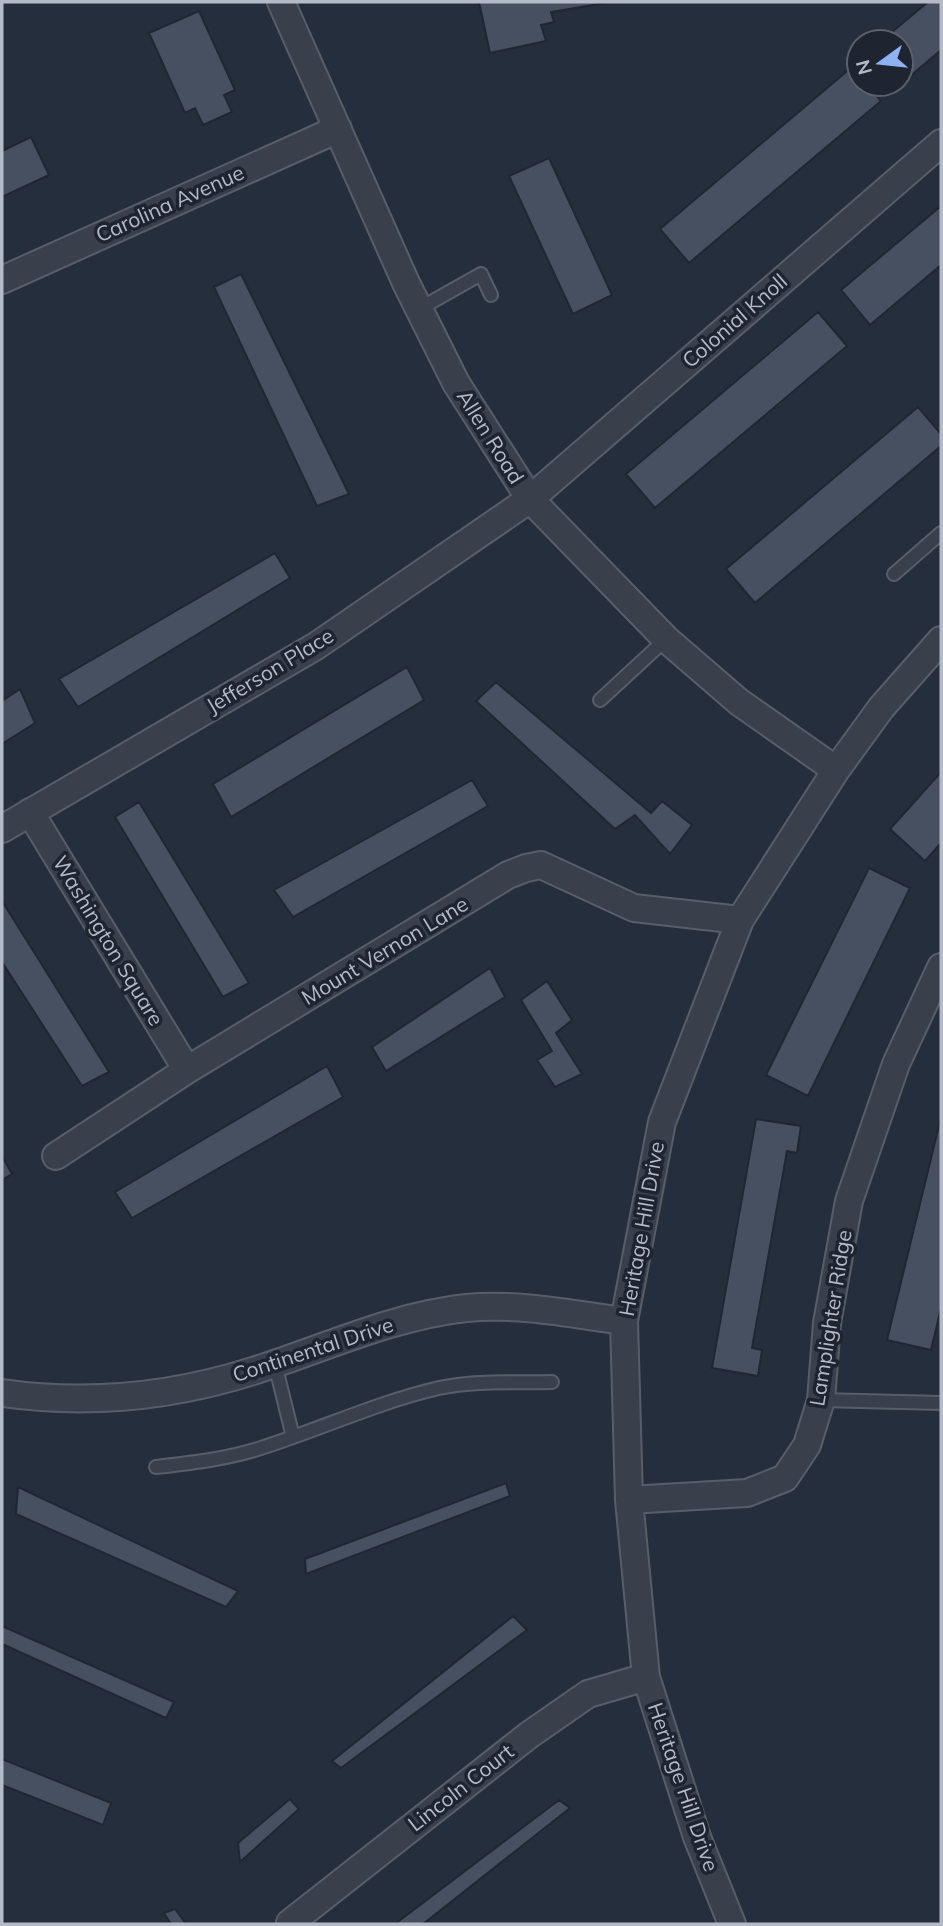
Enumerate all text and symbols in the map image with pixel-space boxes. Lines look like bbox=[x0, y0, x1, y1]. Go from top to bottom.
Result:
north arrow bbox=[845, 28, 915, 98]
text: N bbox=[850, 57, 877, 77]
street label: Carolina Avenue bbox=[91, 159, 248, 247]
street label: Colonial Knoll bbox=[677, 268, 792, 373]
street label: Allen Road bbox=[452, 385, 530, 488]
street label: Jefferson Place bbox=[201, 622, 338, 718]
street label: Washington Square bbox=[48, 851, 170, 1030]
street label: Mount Vernon Lane bbox=[297, 890, 472, 1010]
street label: Heritage Hill Drive bbox=[613, 1139, 669, 1318]
street label: Lamplighter Ridge bbox=[803, 1228, 857, 1408]
street label: Continental Drive bbox=[229, 1311, 396, 1387]
street label: Heritage Hill Drive bbox=[643, 1699, 725, 1875]
street label: Lincoln Court bbox=[402, 1738, 518, 1837]

